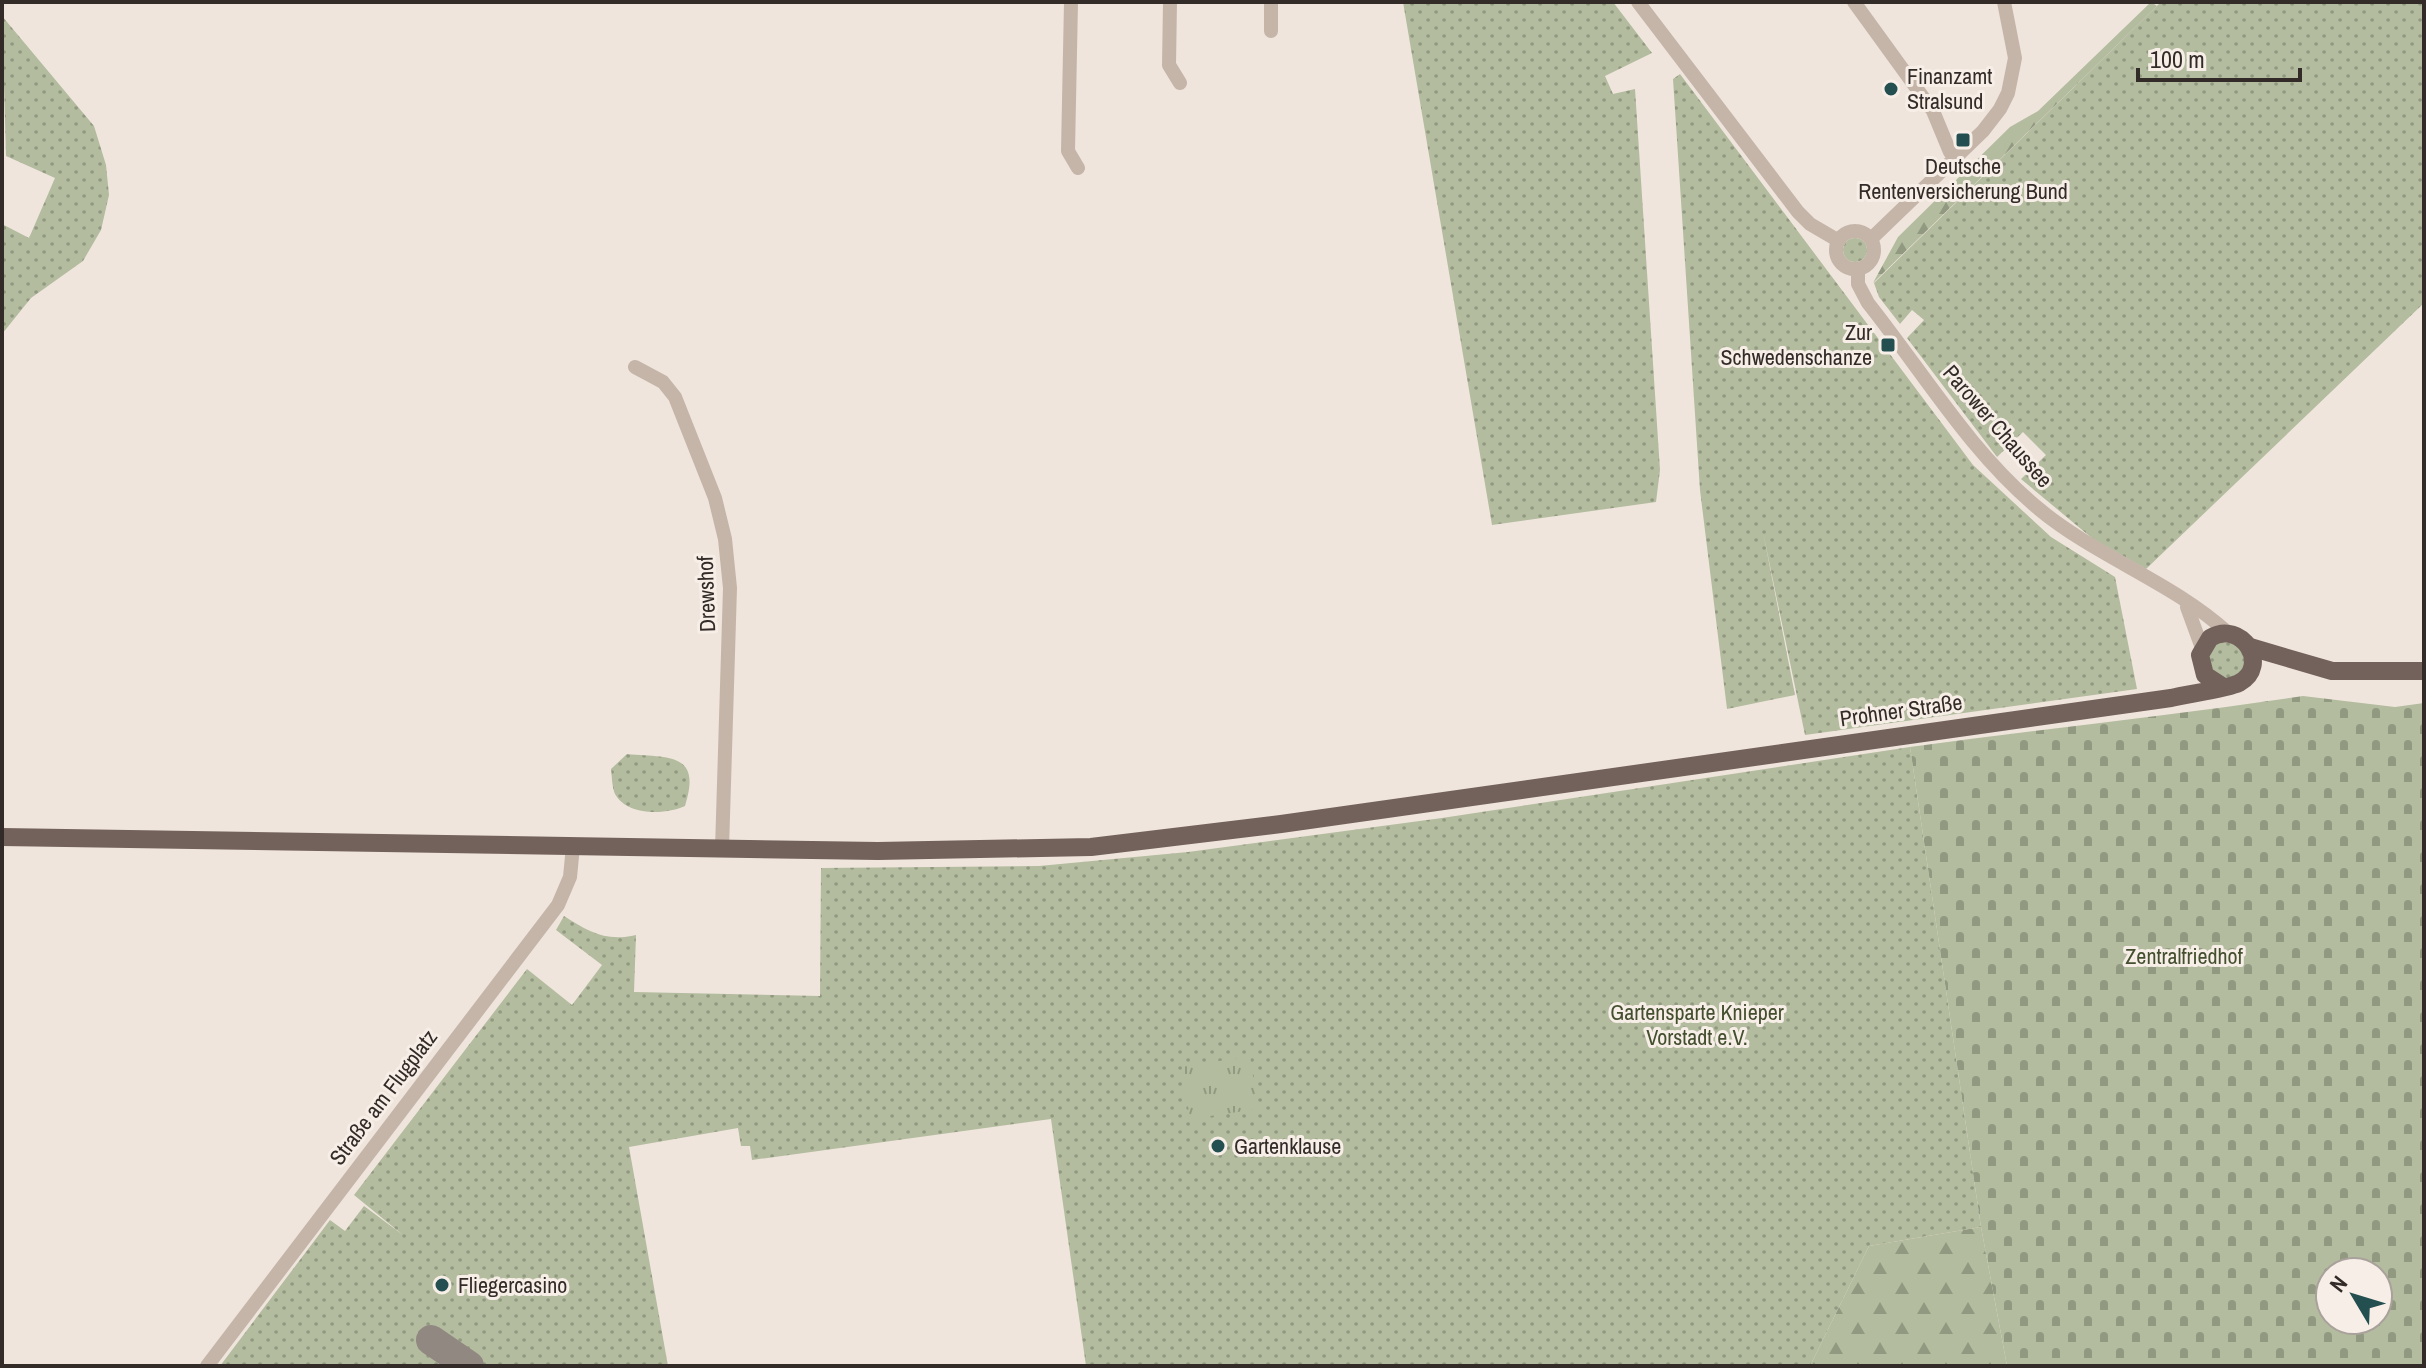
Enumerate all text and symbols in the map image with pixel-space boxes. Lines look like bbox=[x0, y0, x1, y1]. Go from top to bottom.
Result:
scale bar bbox=[2138, 32, 2300, 82]
text: 100 m bbox=[2150, 43, 2205, 75]
place label: Finanzamt Stralsund bbox=[1907, 61, 1992, 116]
marker: Finanzamt Stralsund bbox=[1882, 80, 1900, 98]
marker: Deutsche Rentenversicherung Bund bbox=[1954, 131, 1972, 149]
place label: Deutsche Rentenversicherung Bund bbox=[1858, 151, 2068, 206]
place label: Zur Schwedenschanze bbox=[1721, 317, 1872, 372]
marker: Zur Schwedenschanze bbox=[1879, 336, 1897, 354]
street label: Parower Chaussee bbox=[1936, 358, 2060, 494]
street label: Drewshof bbox=[690, 554, 722, 633]
street label: Prohner Straße bbox=[1838, 687, 1964, 733]
park label: Zentralfriedhof bbox=[2125, 941, 2244, 971]
park label: Gartensparte Knieper Vorstadt e.V. bbox=[1610, 997, 1784, 1052]
street label: Straße am Flugplatz bbox=[322, 1023, 444, 1171]
place label: Gartenklause bbox=[1234, 1131, 1341, 1161]
marker: Gartenklause bbox=[1209, 1137, 1227, 1155]
north arrow bbox=[2314, 1256, 2394, 1336]
text: N bbox=[2322, 1269, 2354, 1298]
place label: Fliegercasino bbox=[458, 1270, 567, 1300]
marker: Fliegercasino bbox=[433, 1276, 451, 1294]

